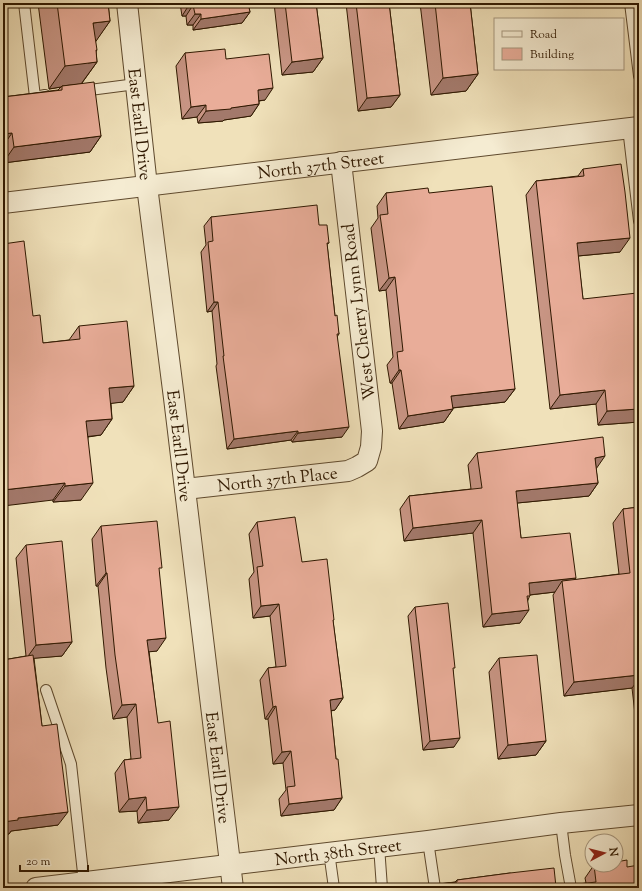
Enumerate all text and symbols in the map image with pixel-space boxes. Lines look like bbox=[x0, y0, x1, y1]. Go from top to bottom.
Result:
legend bbox=[494, 18, 624, 70]
text: Road bbox=[530, 26, 557, 44]
text: Building bbox=[530, 46, 574, 64]
street label: East Earll Drive bbox=[120, 67, 156, 182]
street label: North 37th Street bbox=[256, 148, 386, 186]
street label: West Cherry Lynn Road bbox=[337, 222, 383, 401]
street label: East Earll Drive bbox=[159, 389, 196, 503]
street label: North 37th Place bbox=[216, 462, 339, 499]
street label: East Earll Drive bbox=[198, 710, 235, 825]
north arrow bbox=[584, 833, 624, 873]
street label: North 38th Street bbox=[273, 834, 403, 873]
text: N bbox=[604, 846, 621, 857]
scale bar bbox=[20, 847, 88, 873]
text: 20 m bbox=[26, 853, 51, 871]

